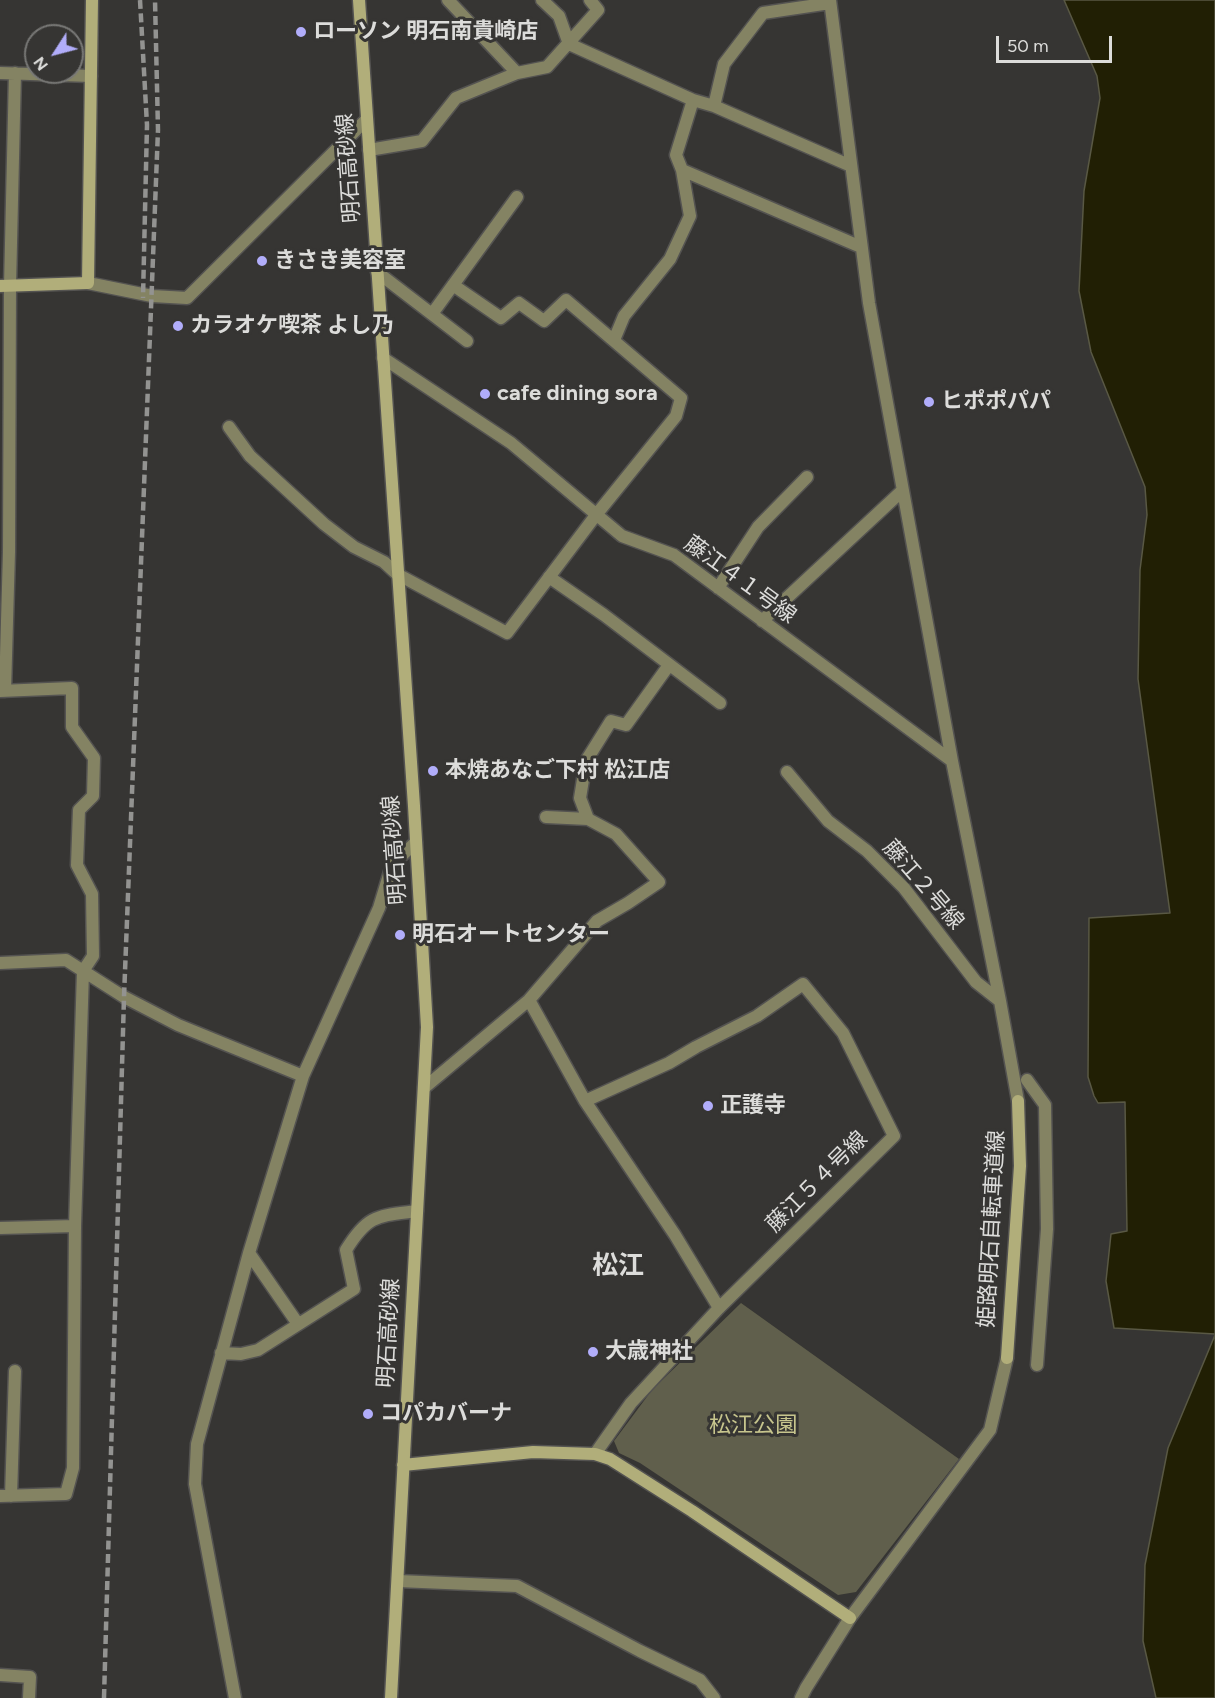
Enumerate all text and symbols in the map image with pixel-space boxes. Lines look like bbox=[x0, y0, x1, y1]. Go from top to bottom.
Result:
place label: ローソン 明石南貴崎店 bbox=[313, 19, 538, 45]
north arrow bbox=[24, 24, 84, 84]
scale bar bbox=[999, 24, 1114, 62]
marker: ローソン 明石南貴崎店 bbox=[294, 25, 308, 39]
text: 50 m bbox=[1007, 35, 1049, 57]
text: N bbox=[29, 53, 52, 74]
street label: 明石高砂線 bbox=[332, 112, 366, 224]
place label: きさき美容室 bbox=[274, 248, 406, 274]
marker: きさき美容室 bbox=[255, 254, 269, 268]
place label: カラオケ喫茶 よし乃 bbox=[190, 313, 393, 339]
marker: カラオケ喫茶 よし乃 bbox=[171, 319, 185, 333]
place label: cafe dining sora bbox=[497, 381, 658, 407]
marker: cafe dining sora bbox=[478, 387, 492, 401]
place label: ヒポポパパ bbox=[941, 389, 1051, 415]
marker: ヒポポパパ bbox=[922, 395, 936, 409]
street label: 藤江４１号線 bbox=[679, 531, 801, 629]
place label: 本焼あなご下村 松江店 bbox=[445, 758, 670, 784]
marker: 本焼あなご下村 松江店 bbox=[426, 764, 440, 778]
street label: 明石高砂線 bbox=[378, 794, 412, 906]
street label: 藤江２号線 bbox=[877, 835, 969, 935]
place label: 明石オートセンター bbox=[412, 922, 610, 948]
marker: 明石オートセンター bbox=[393, 928, 407, 942]
place label: 正護寺 bbox=[720, 1093, 786, 1119]
marker: 正護寺 bbox=[701, 1099, 715, 1113]
street label: 藤江５４号線 bbox=[761, 1126, 873, 1238]
street label: 姫路明石自転車道線 bbox=[974, 1129, 1010, 1329]
district label: 松江 bbox=[592, 1250, 644, 1282]
street label: 明石高砂線 bbox=[373, 1277, 405, 1389]
place label: 大歳神社 bbox=[605, 1339, 693, 1365]
marker: 大歳神社 bbox=[586, 1345, 600, 1359]
place label: コパカバーナ bbox=[380, 1401, 512, 1427]
marker: コパカバーナ bbox=[361, 1407, 375, 1421]
park label: 松江公園 bbox=[709, 1413, 797, 1439]

